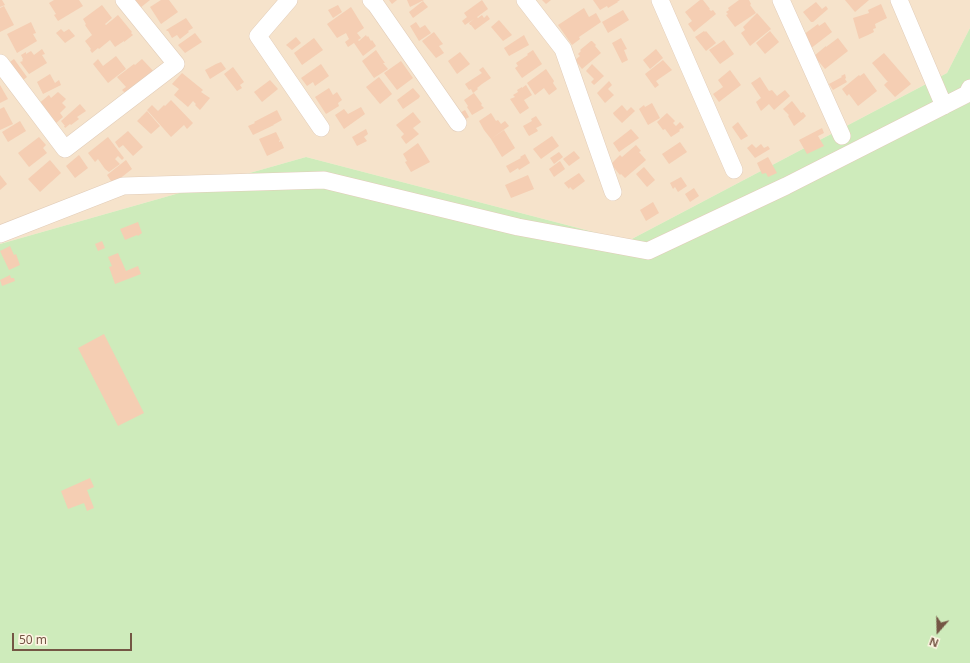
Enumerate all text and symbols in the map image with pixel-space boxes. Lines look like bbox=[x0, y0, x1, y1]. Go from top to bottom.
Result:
north arrow bbox=[918, 611, 958, 651]
scale bar bbox=[14, 625, 134, 651]
text: 50 m bbox=[19, 631, 47, 648]
text: N bbox=[927, 634, 941, 651]

